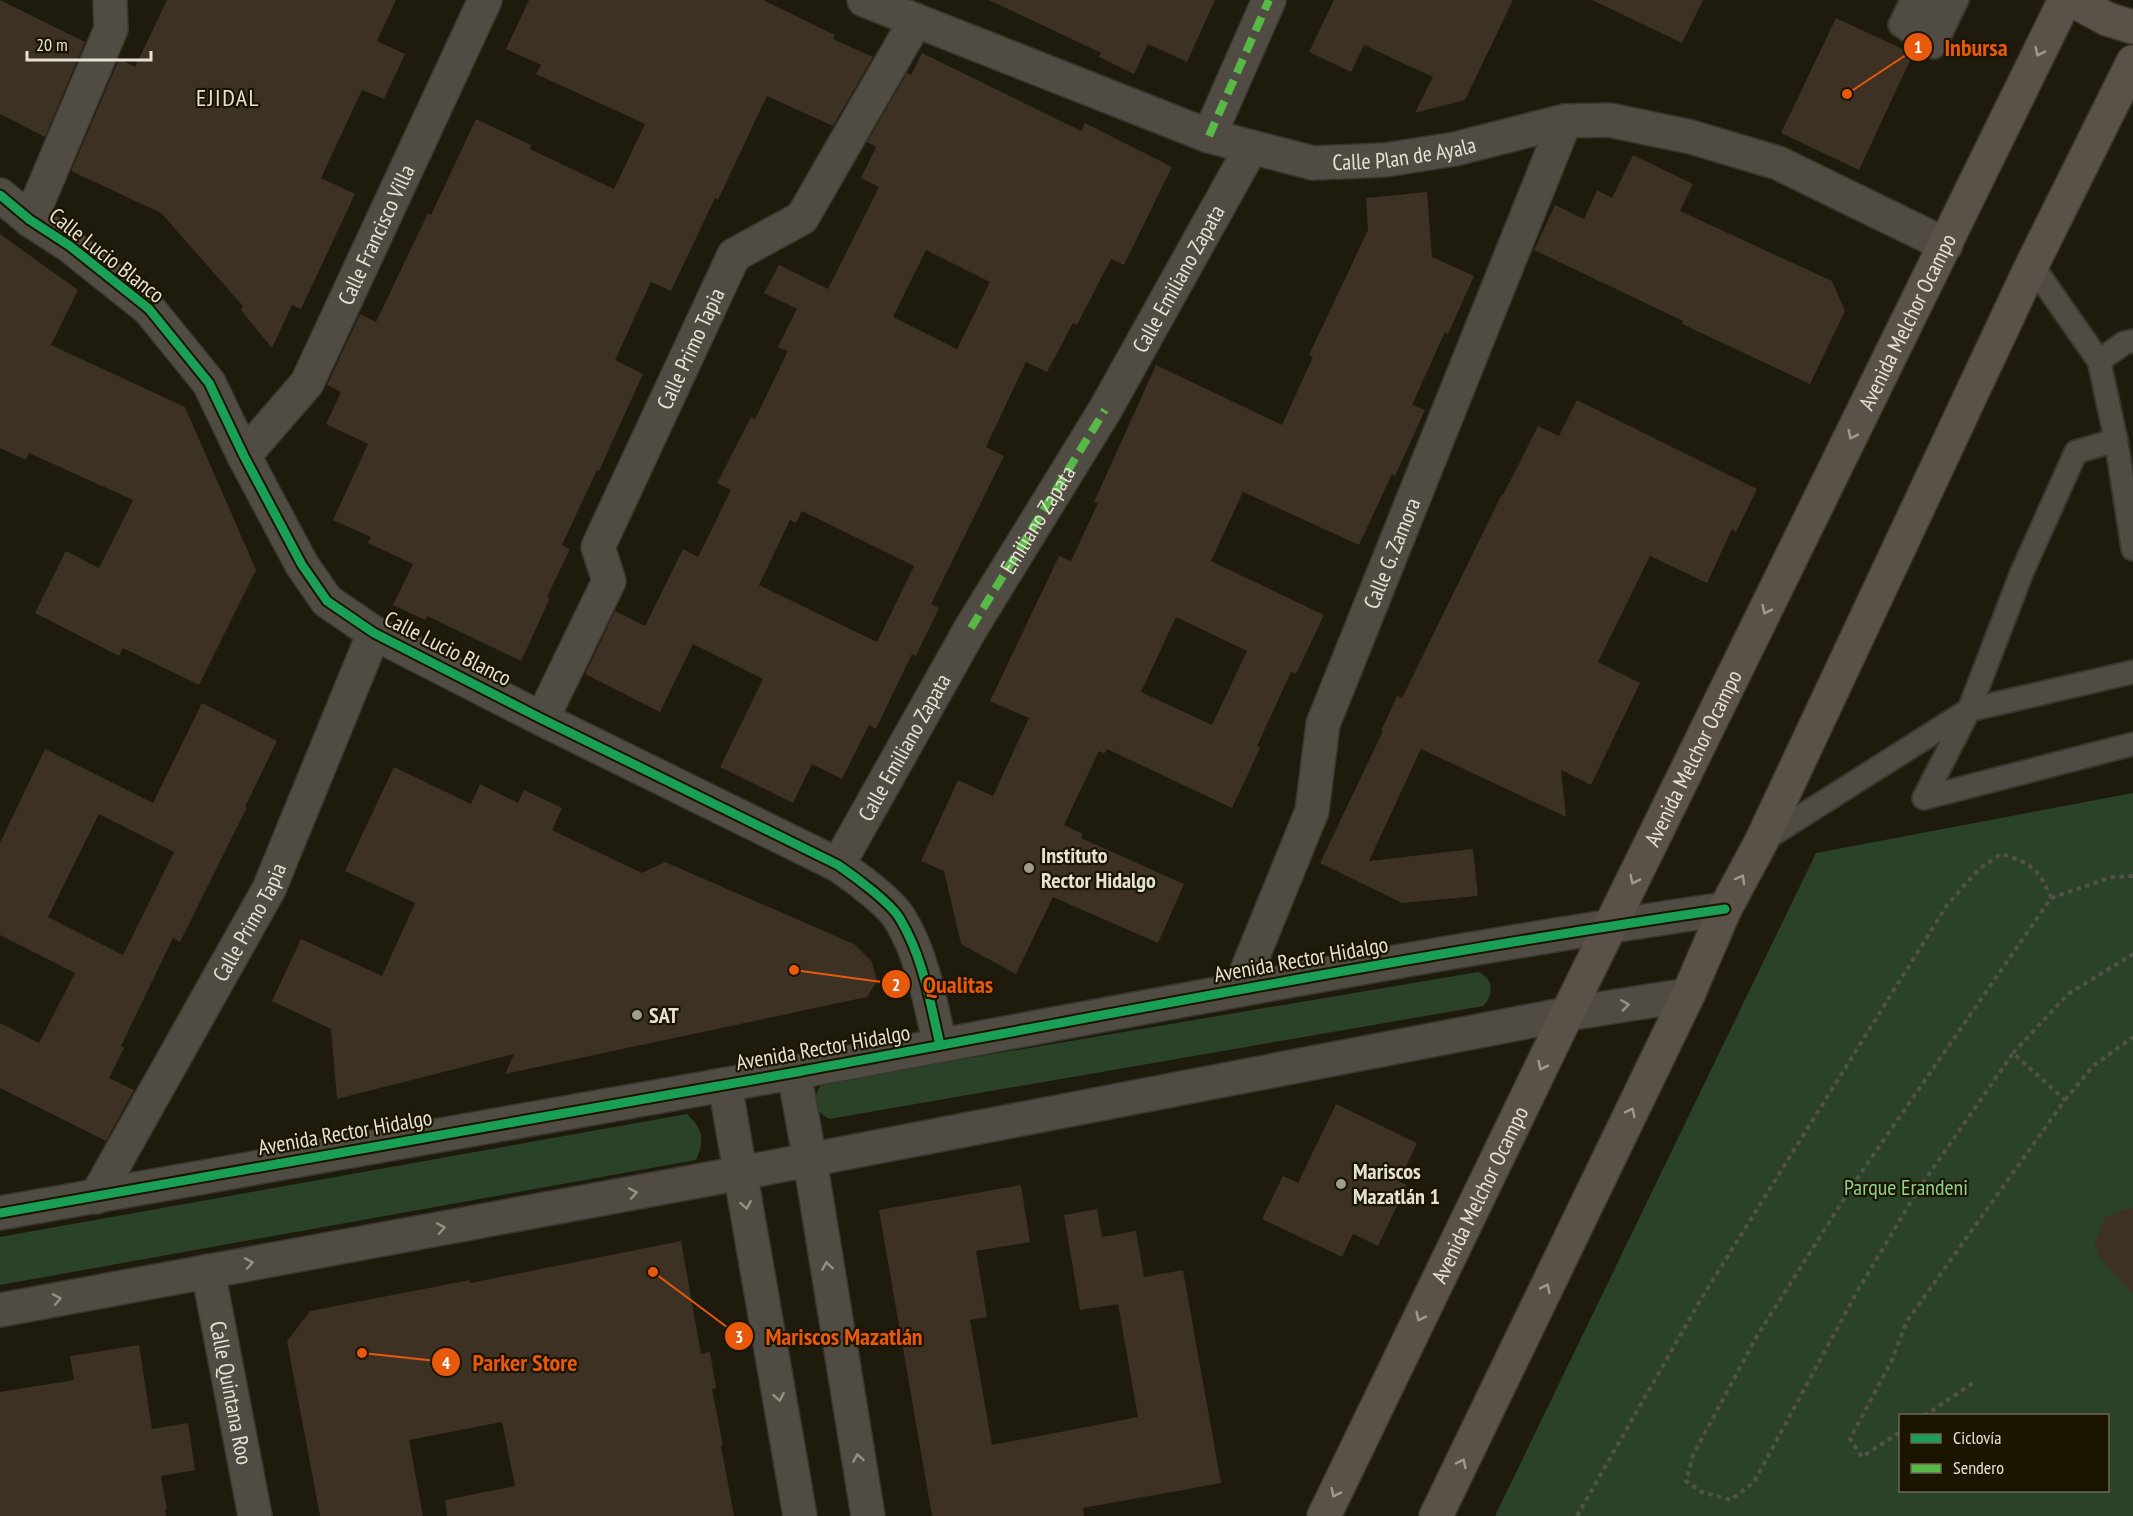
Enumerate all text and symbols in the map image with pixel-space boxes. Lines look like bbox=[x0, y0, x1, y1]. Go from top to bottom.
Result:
scale bar bbox=[27, 24, 152, 62]
callout: Inbursa bbox=[1903, 26, 2020, 68]
text: Inbursa bbox=[1944, 32, 2008, 63]
text: 20 m bbox=[36, 33, 68, 56]
text: 1 bbox=[1914, 35, 1922, 58]
one-way arrow bbox=[2034, 46, 2046, 57]
district label: EJIDAL bbox=[196, 82, 260, 113]
street label: Calle Plan de Ayala bbox=[1332, 130, 1479, 176]
street label: Calle Francisco Villa bbox=[331, 160, 421, 309]
street label: Calle Emiliano Zapata bbox=[1126, 200, 1231, 357]
street label: Calle Lucio Blanco bbox=[44, 201, 170, 309]
street label: Avenida Melchor Ocampo bbox=[1852, 229, 1962, 414]
street label: Calle Primo Tapia bbox=[650, 283, 731, 414]
one-way arrow bbox=[1848, 429, 1860, 440]
street label: Emiliano Zapata bbox=[994, 460, 1082, 579]
street label: Calle G. Zamora bbox=[1357, 494, 1426, 613]
street label: Calle Lucio Blanco bbox=[380, 604, 516, 692]
one-way arrow bbox=[1762, 604, 1774, 615]
street label: Avenida Melchor Ocampo bbox=[1638, 665, 1748, 851]
street label: Calle Emiliano Zapata bbox=[852, 669, 957, 826]
place label: Instituto Rector Hidalgo bbox=[1041, 841, 1156, 894]
street label: Calle Primo Tapia bbox=[206, 859, 292, 986]
marker: Instituto Rector Hidalgo bbox=[1022, 861, 1036, 875]
one-way arrow bbox=[1629, 873, 1641, 884]
one-way arrow bbox=[1734, 875, 1745, 885]
street label: Avenida Rector Hidalgo bbox=[1212, 930, 1390, 988]
callout: Qualitas bbox=[881, 963, 1005, 1005]
text: Qualitas bbox=[923, 969, 993, 1000]
text: 2 bbox=[892, 973, 900, 996]
one-way arrow bbox=[1621, 999, 1630, 1011]
place label: SAT bbox=[649, 1001, 679, 1029]
marker: SAT bbox=[630, 1008, 644, 1022]
street label: Avenida Rector Hidalgo bbox=[734, 1018, 912, 1076]
one-way arrow bbox=[1538, 1060, 1549, 1071]
street label: Avenida Melchor Ocampo bbox=[1425, 1102, 1534, 1288]
street label: Avenida Rector Hidalgo bbox=[256, 1103, 434, 1161]
one-way arrow bbox=[1624, 1108, 1636, 1119]
place label: Mariscos Mazatlán 1 bbox=[1353, 1157, 1440, 1210]
park label: Parque Erandeni bbox=[1844, 1173, 1968, 1201]
marker: Mariscos Mazatlán 1 bbox=[1334, 1177, 1348, 1191]
one-way arrow bbox=[627, 1187, 637, 1200]
one-way arrow bbox=[739, 1199, 752, 1209]
one-way arrow bbox=[436, 1222, 446, 1235]
one-way arrow bbox=[244, 1258, 254, 1270]
one-way arrow bbox=[822, 1261, 834, 1270]
one-way arrow bbox=[1539, 1283, 1551, 1294]
one-way arrow bbox=[52, 1293, 62, 1306]
one-way arrow bbox=[1416, 1311, 1428, 1322]
callout: Mariscos Mazatlán bbox=[724, 1315, 935, 1357]
street label: Calle Quintana Roo bbox=[204, 1319, 259, 1467]
text: Mariscos Mazatlán bbox=[765, 1321, 923, 1352]
text: 3 bbox=[735, 1325, 743, 1348]
callout: Parker Store bbox=[431, 1341, 590, 1383]
text: Parker Store bbox=[472, 1347, 578, 1378]
text: 4 bbox=[442, 1351, 451, 1374]
one-way arrow bbox=[772, 1391, 785, 1401]
legend bbox=[1899, 1414, 2109, 1492]
text: Ciclovía bbox=[1953, 1426, 2001, 1449]
one-way arrow bbox=[853, 1454, 865, 1463]
text: Sendero bbox=[1953, 1456, 2004, 1479]
one-way arrow bbox=[1454, 1459, 1466, 1470]
one-way arrow bbox=[1331, 1486, 1343, 1497]

